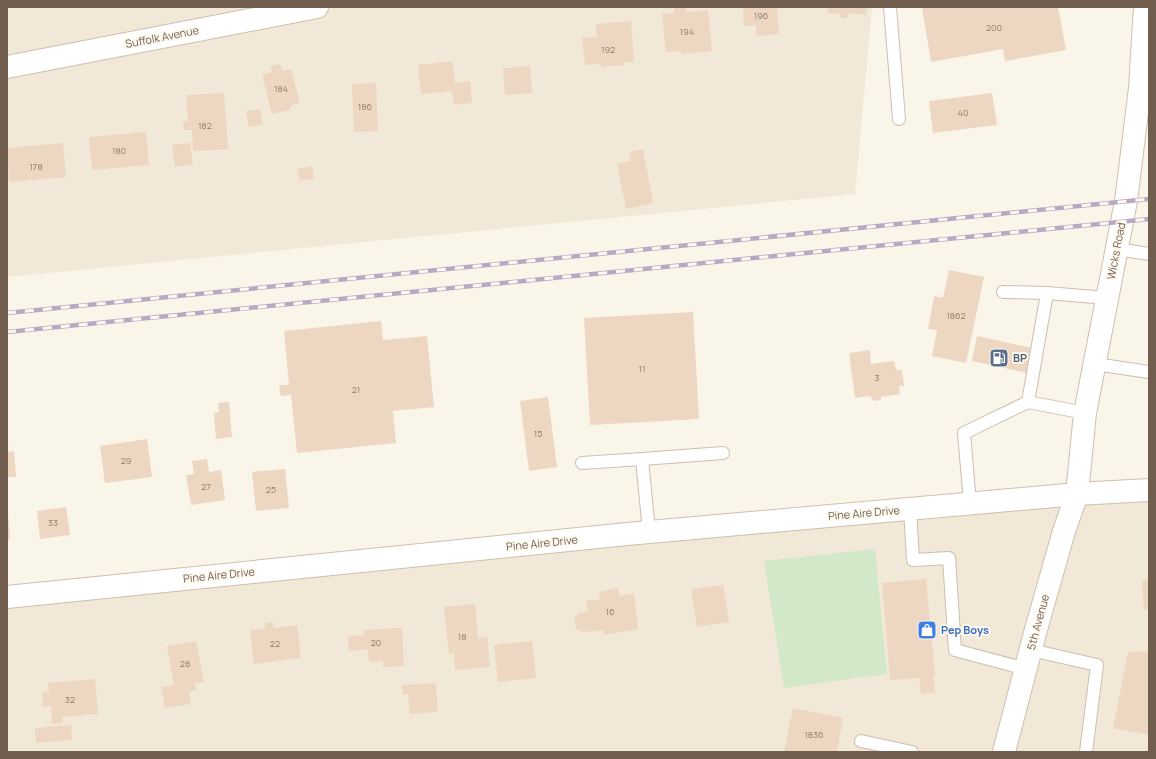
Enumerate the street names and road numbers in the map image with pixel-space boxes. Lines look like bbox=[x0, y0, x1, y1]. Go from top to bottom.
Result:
street label: Suffolk Avenue bbox=[124, 22, 201, 51]
street label: Wicks Road bbox=[1103, 221, 1128, 281]
street label: Pine Aire Drive bbox=[827, 502, 901, 523]
street label: Pine Aire Drive bbox=[505, 531, 579, 554]
street label: Pine Aire Drive bbox=[182, 563, 256, 586]
street label: 5th Avenue bbox=[1023, 592, 1052, 651]

